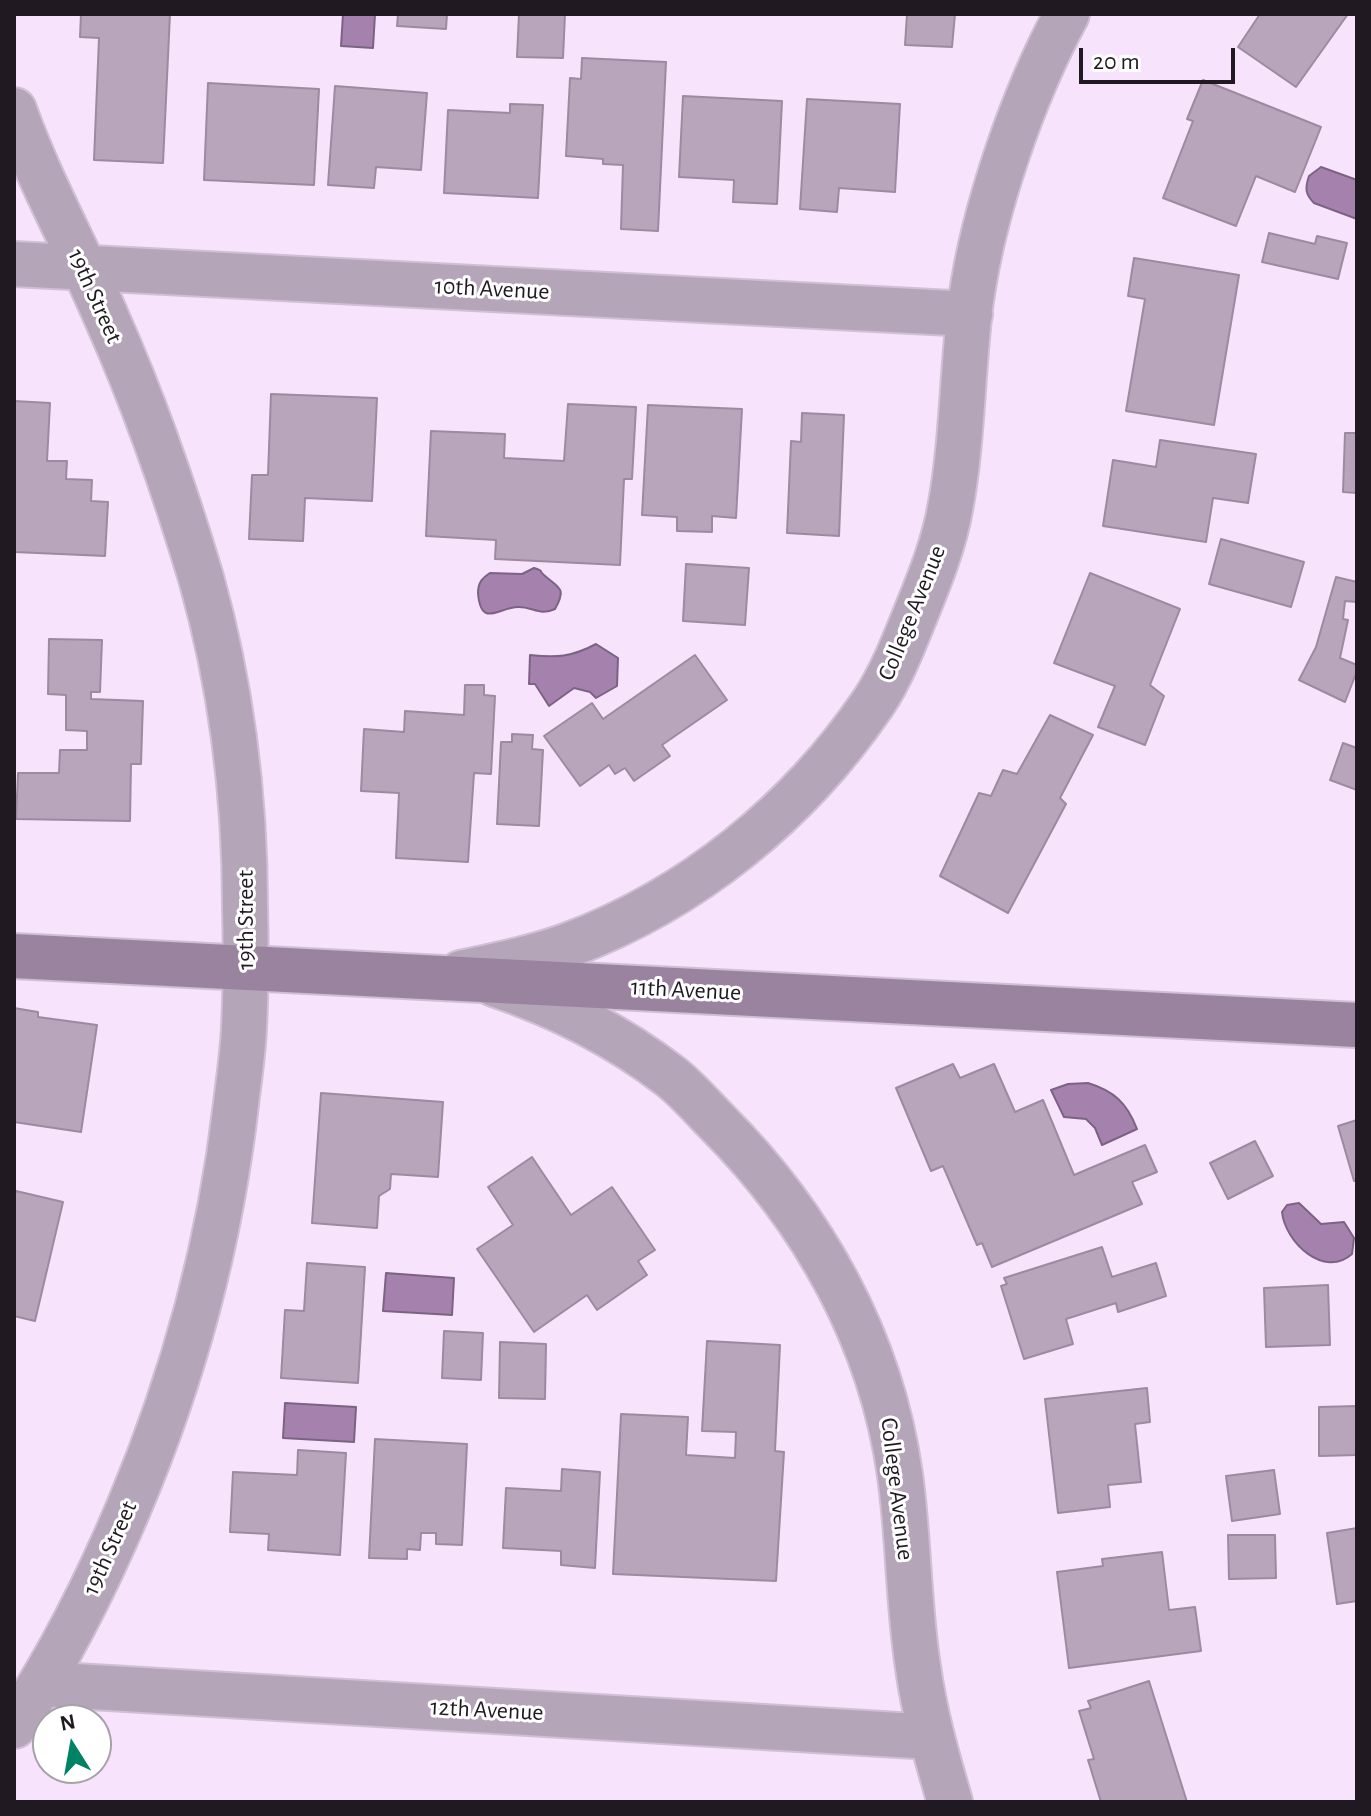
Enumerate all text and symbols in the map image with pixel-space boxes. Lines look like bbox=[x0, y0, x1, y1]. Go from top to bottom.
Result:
scale bar bbox=[1083, 32, 1239, 82]
text: 20 m bbox=[1093, 50, 1140, 74]
street label: 19th Street bbox=[61, 244, 129, 348]
street label: 10th Avenue bbox=[434, 272, 550, 306]
street label: College Avenue bbox=[872, 541, 952, 685]
street label: 19th Street bbox=[232, 870, 260, 970]
street label: 11th Avenue bbox=[630, 973, 742, 1007]
street label: College Avenue bbox=[874, 1416, 920, 1562]
street label: 19th Street bbox=[76, 1496, 144, 1600]
street label: 12th Avenue bbox=[430, 1693, 544, 1727]
north arrow bbox=[32, 1704, 112, 1784]
text: N bbox=[58, 1710, 77, 1735]

